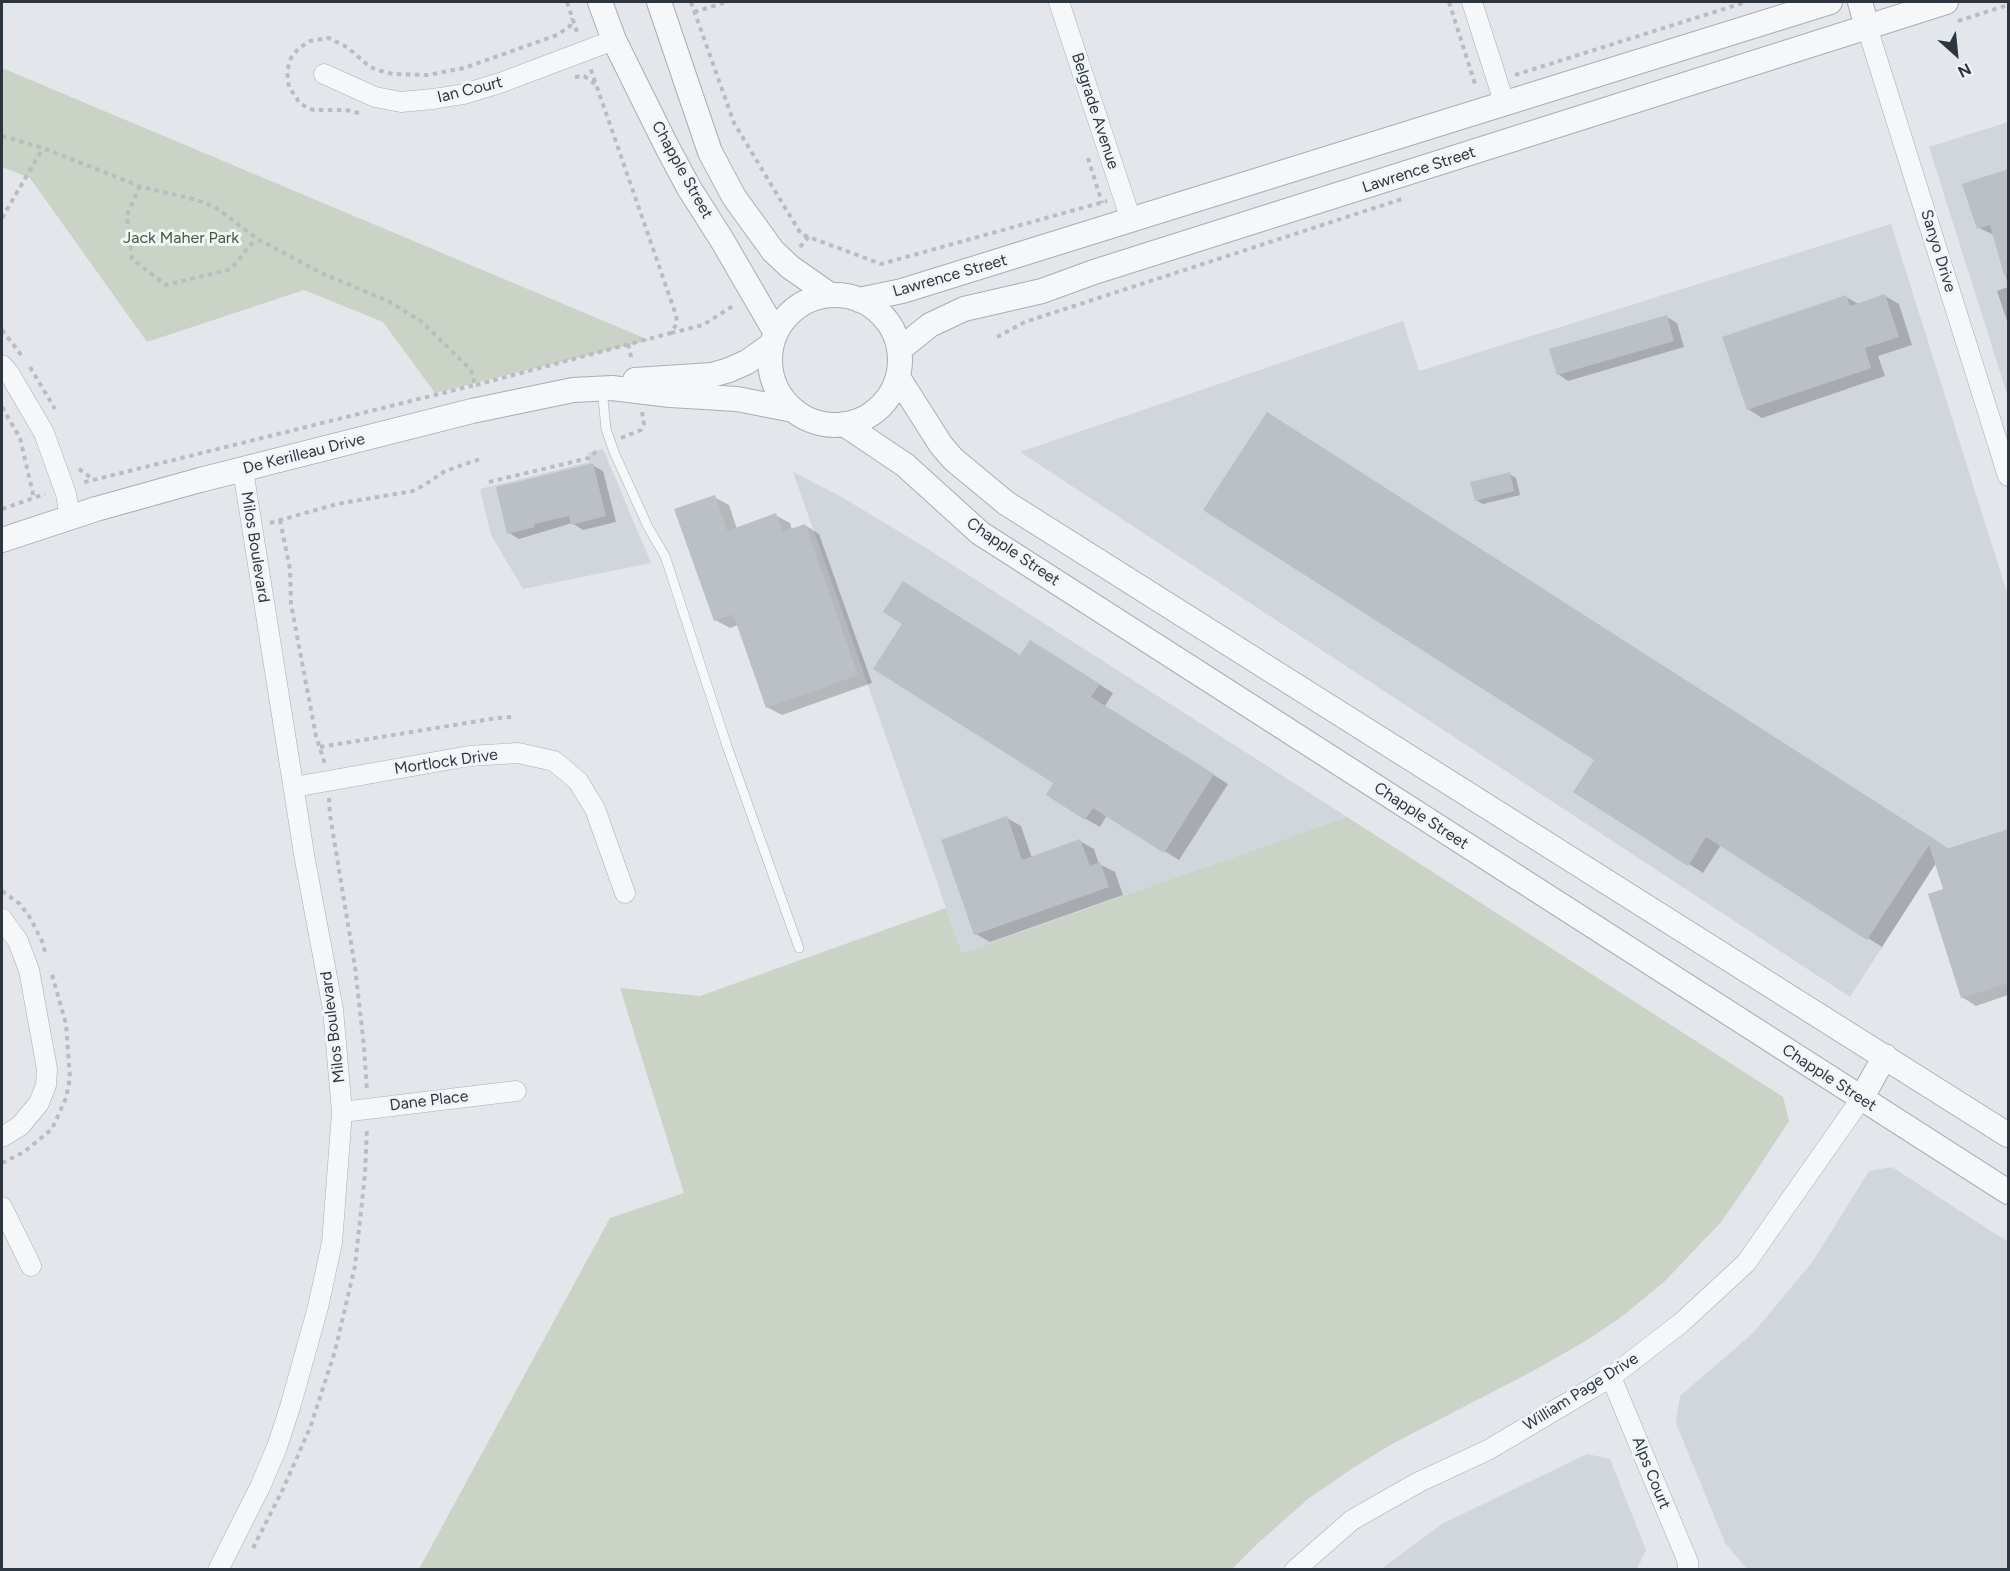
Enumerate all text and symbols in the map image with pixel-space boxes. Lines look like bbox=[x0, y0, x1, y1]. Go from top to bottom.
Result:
north arrow bbox=[1926, 24, 1986, 84]
street label: Belgrade Avenue bbox=[1067, 50, 1123, 172]
text: N bbox=[1955, 59, 1974, 82]
street label: Ian Court bbox=[435, 73, 505, 107]
street label: Chapple Street bbox=[647, 118, 717, 222]
street label: Lawrence Street bbox=[1360, 143, 1478, 197]
street label: Sanyo Drive bbox=[1916, 207, 1960, 295]
park label: Jack Maher Park bbox=[123, 228, 239, 248]
street label: Lawrence Street bbox=[891, 250, 1009, 302]
street label: De Kerilleau Drive bbox=[241, 430, 367, 478]
street label: Milos Boulevard bbox=[237, 490, 273, 604]
street label: Chapple Street bbox=[963, 514, 1063, 590]
street label: Mortlock Drive bbox=[393, 745, 499, 779]
street label: Chapple Street bbox=[1370, 778, 1472, 854]
street label: Milos Boulevard bbox=[317, 970, 349, 1084]
street label: Chapple Street bbox=[1778, 1040, 1880, 1116]
street label: Dane Place bbox=[389, 1087, 469, 1115]
street label: William Page Drive bbox=[1520, 1349, 1642, 1435]
street label: Alps Court bbox=[1628, 1434, 1674, 1512]

